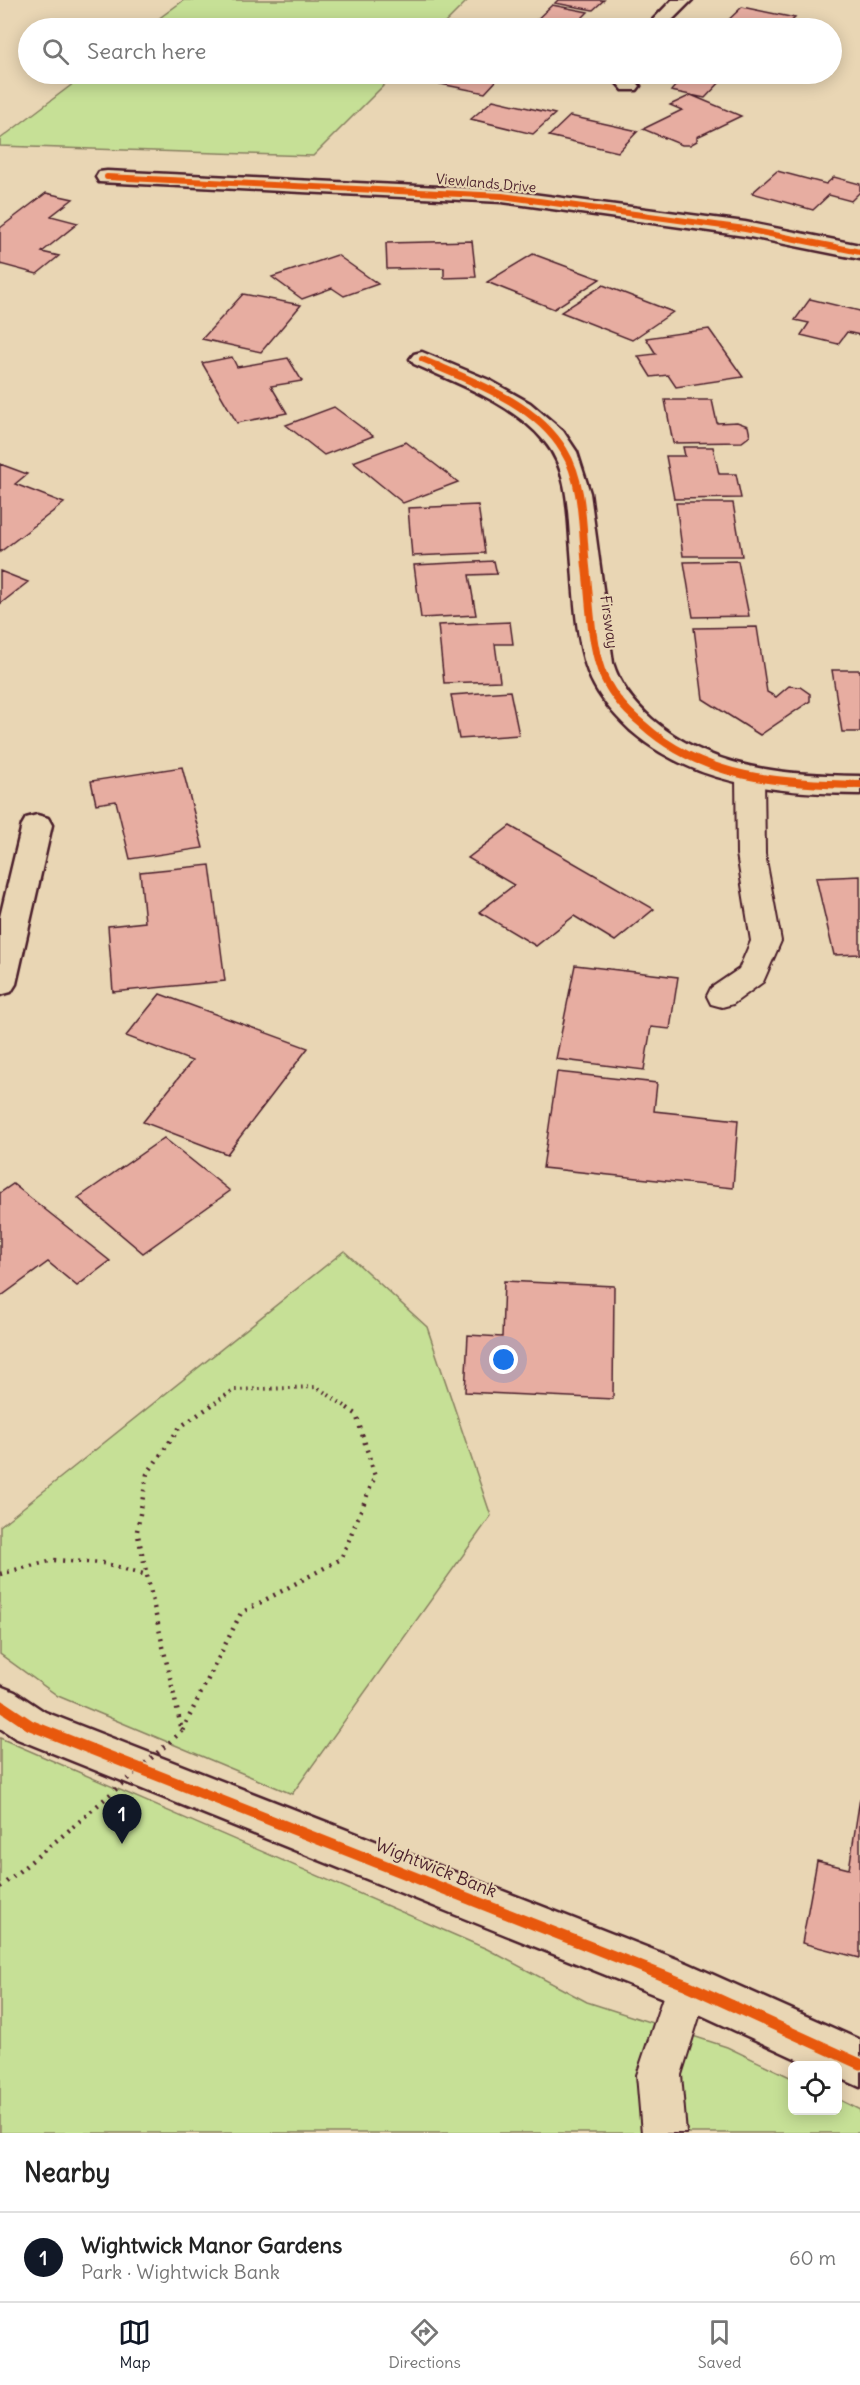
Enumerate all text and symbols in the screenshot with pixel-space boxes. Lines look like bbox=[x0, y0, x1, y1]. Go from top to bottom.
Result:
search box bbox=[18, 18, 842, 84]
icon: search bbox=[39, 35, 72, 68]
text: Search here bbox=[87, 37, 206, 65]
street label: Viewlands Drive bbox=[435, 170, 537, 196]
street label: Firsway bbox=[596, 594, 623, 650]
your location bbox=[489, 1345, 518, 1374]
pin: 1 bbox=[102, 1794, 142, 1844]
street label: Wightwick Bank bbox=[372, 1833, 500, 1902]
map controls bbox=[788, 2061, 842, 2115]
button: locate bbox=[788, 2061, 842, 2115]
text: Nearby bbox=[24, 2156, 110, 2189]
text: Wightwick Manor Gardens bbox=[81, 2231, 342, 2259]
text: 1 bbox=[40, 2245, 47, 2270]
text: 60 m bbox=[789, 2245, 836, 2270]
text: Park · Wightwick Bank bbox=[81, 2259, 280, 2284]
tab: Map bbox=[118, 2316, 151, 2372]
tab: Directions bbox=[388, 2316, 461, 2372]
tab: Saved bbox=[698, 2316, 742, 2372]

